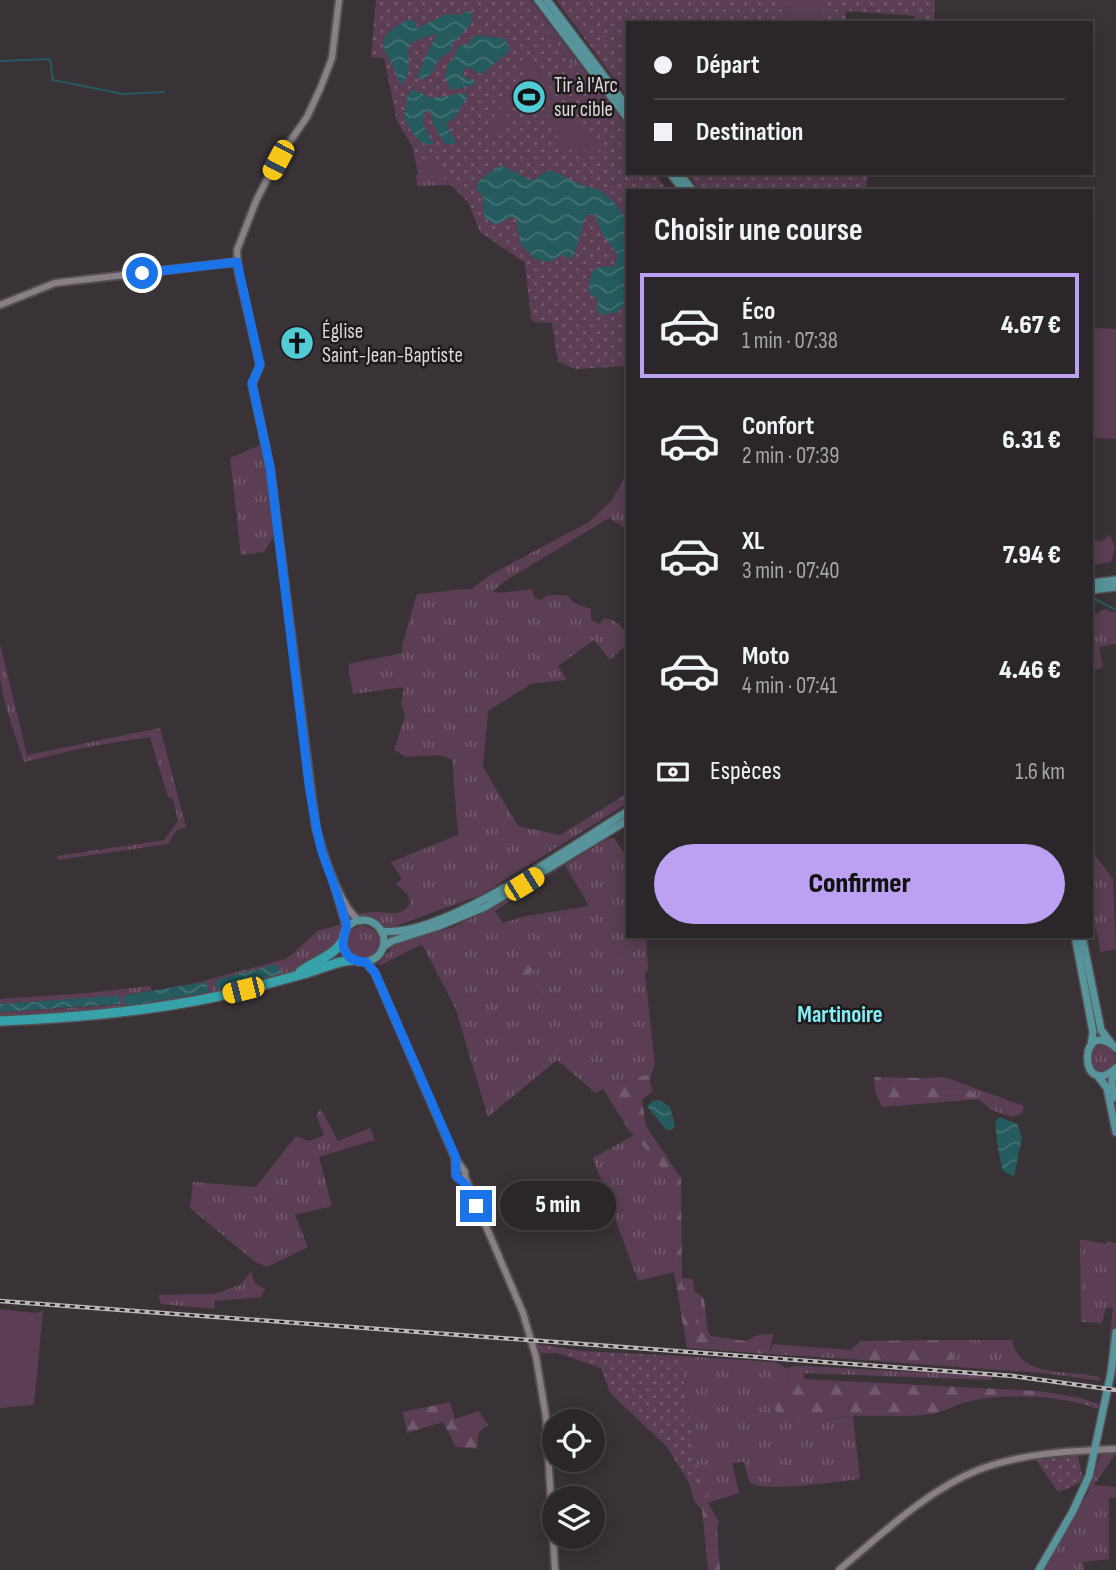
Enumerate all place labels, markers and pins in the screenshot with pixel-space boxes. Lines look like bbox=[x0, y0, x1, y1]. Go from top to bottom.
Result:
place label: Tir à l'Arc sur cible bbox=[554, 73, 618, 122]
sports icon: Tir à l'Arc sur cible bbox=[510, 78, 548, 116]
place label: Église Saint-Jean-Baptiste bbox=[322, 319, 463, 368]
church icon: Église Saint-Jean-Baptiste bbox=[278, 324, 316, 362]

